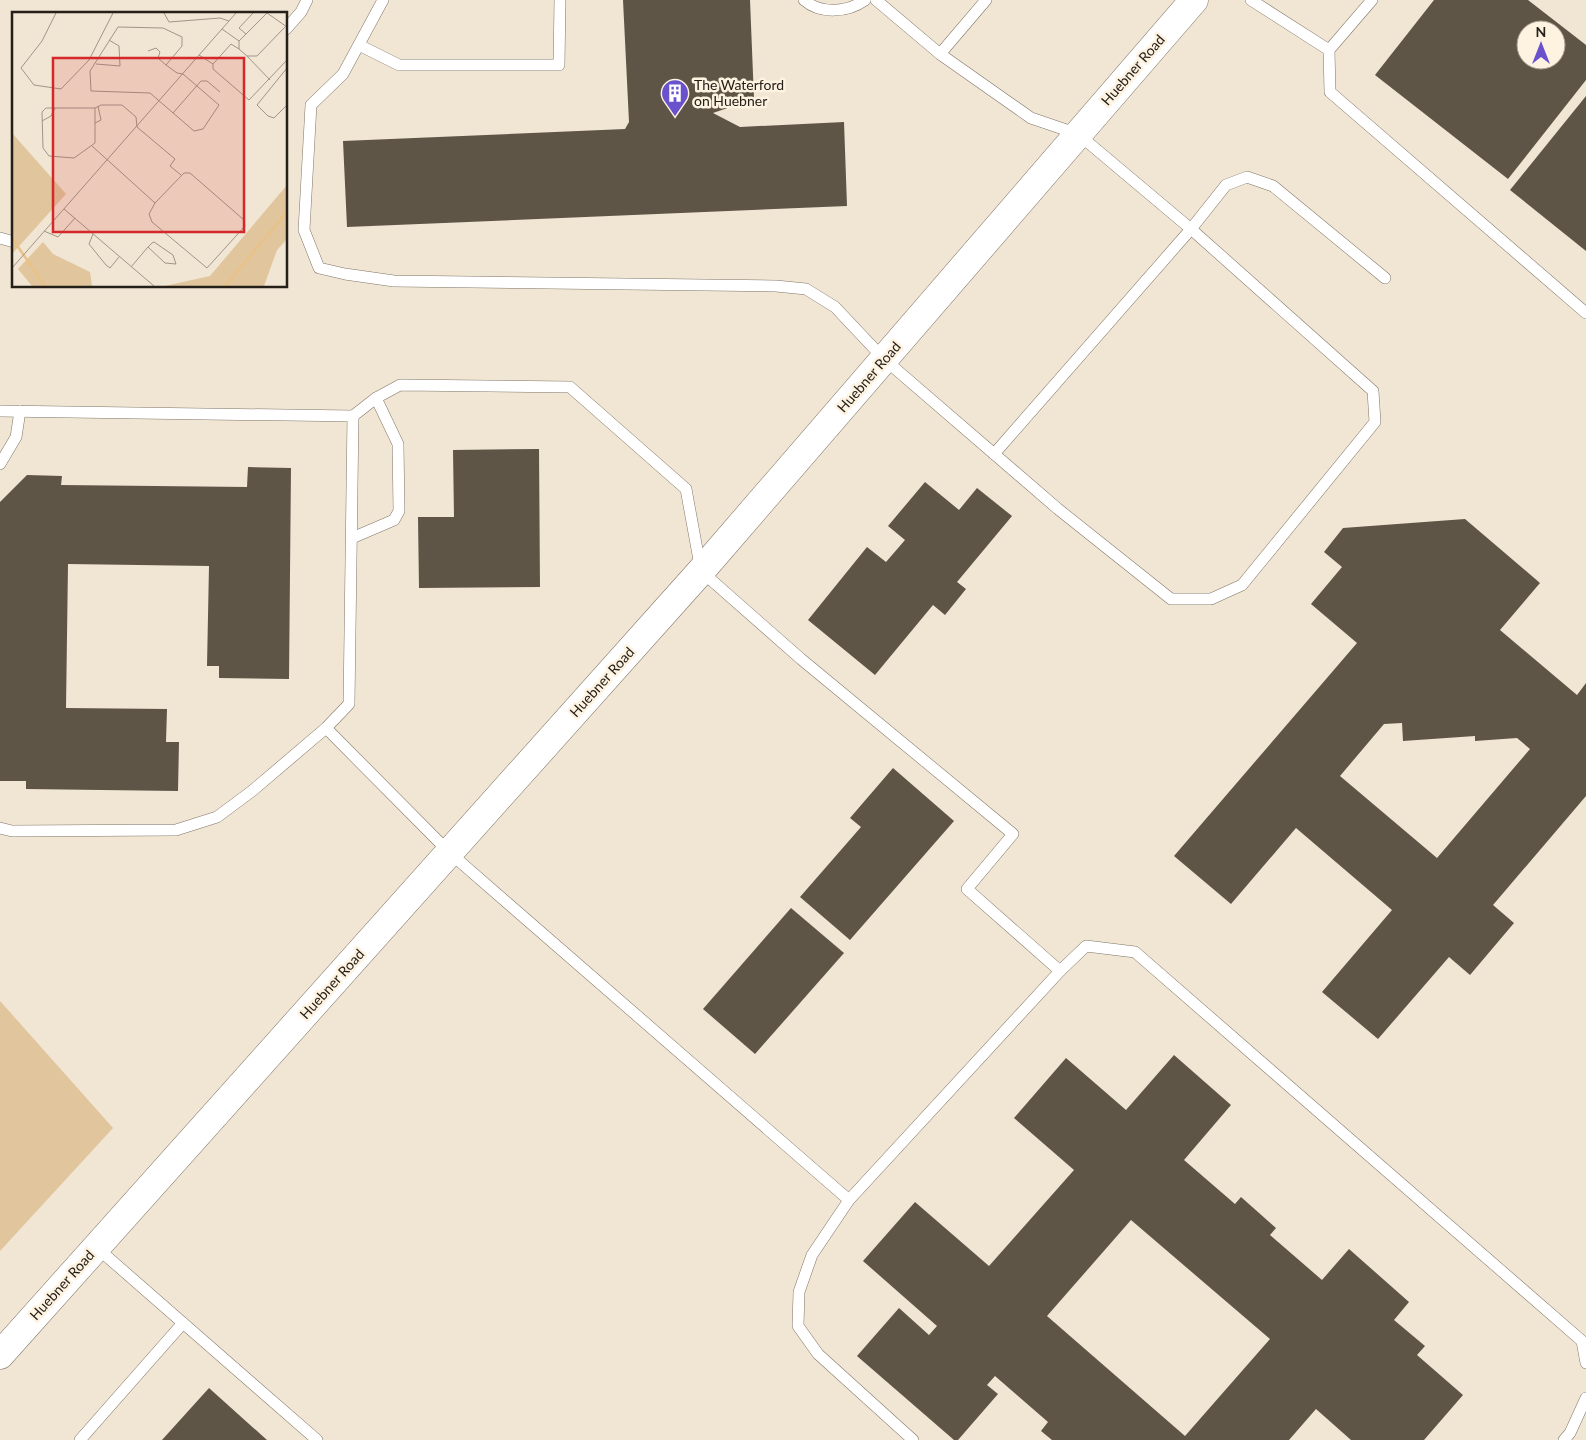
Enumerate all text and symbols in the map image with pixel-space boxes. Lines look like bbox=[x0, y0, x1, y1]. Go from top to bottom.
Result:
inset map bbox=[12, 12, 288, 288]
north arrow bbox=[1516, 20, 1566, 70]
text: N bbox=[1536, 23, 1546, 40]
street label: Huebner Road bbox=[1097, 31, 1168, 109]
place label: The Waterford on Huebner bbox=[694, 76, 784, 109]
building icon: The Waterford on Huebner bbox=[660, 78, 690, 117]
street label: Huebner Road bbox=[833, 338, 904, 416]
street label: Huebner Road bbox=[566, 643, 637, 720]
street label: Huebner Road bbox=[296, 945, 367, 1022]
street label: Huebner Road bbox=[26, 1246, 97, 1323]

